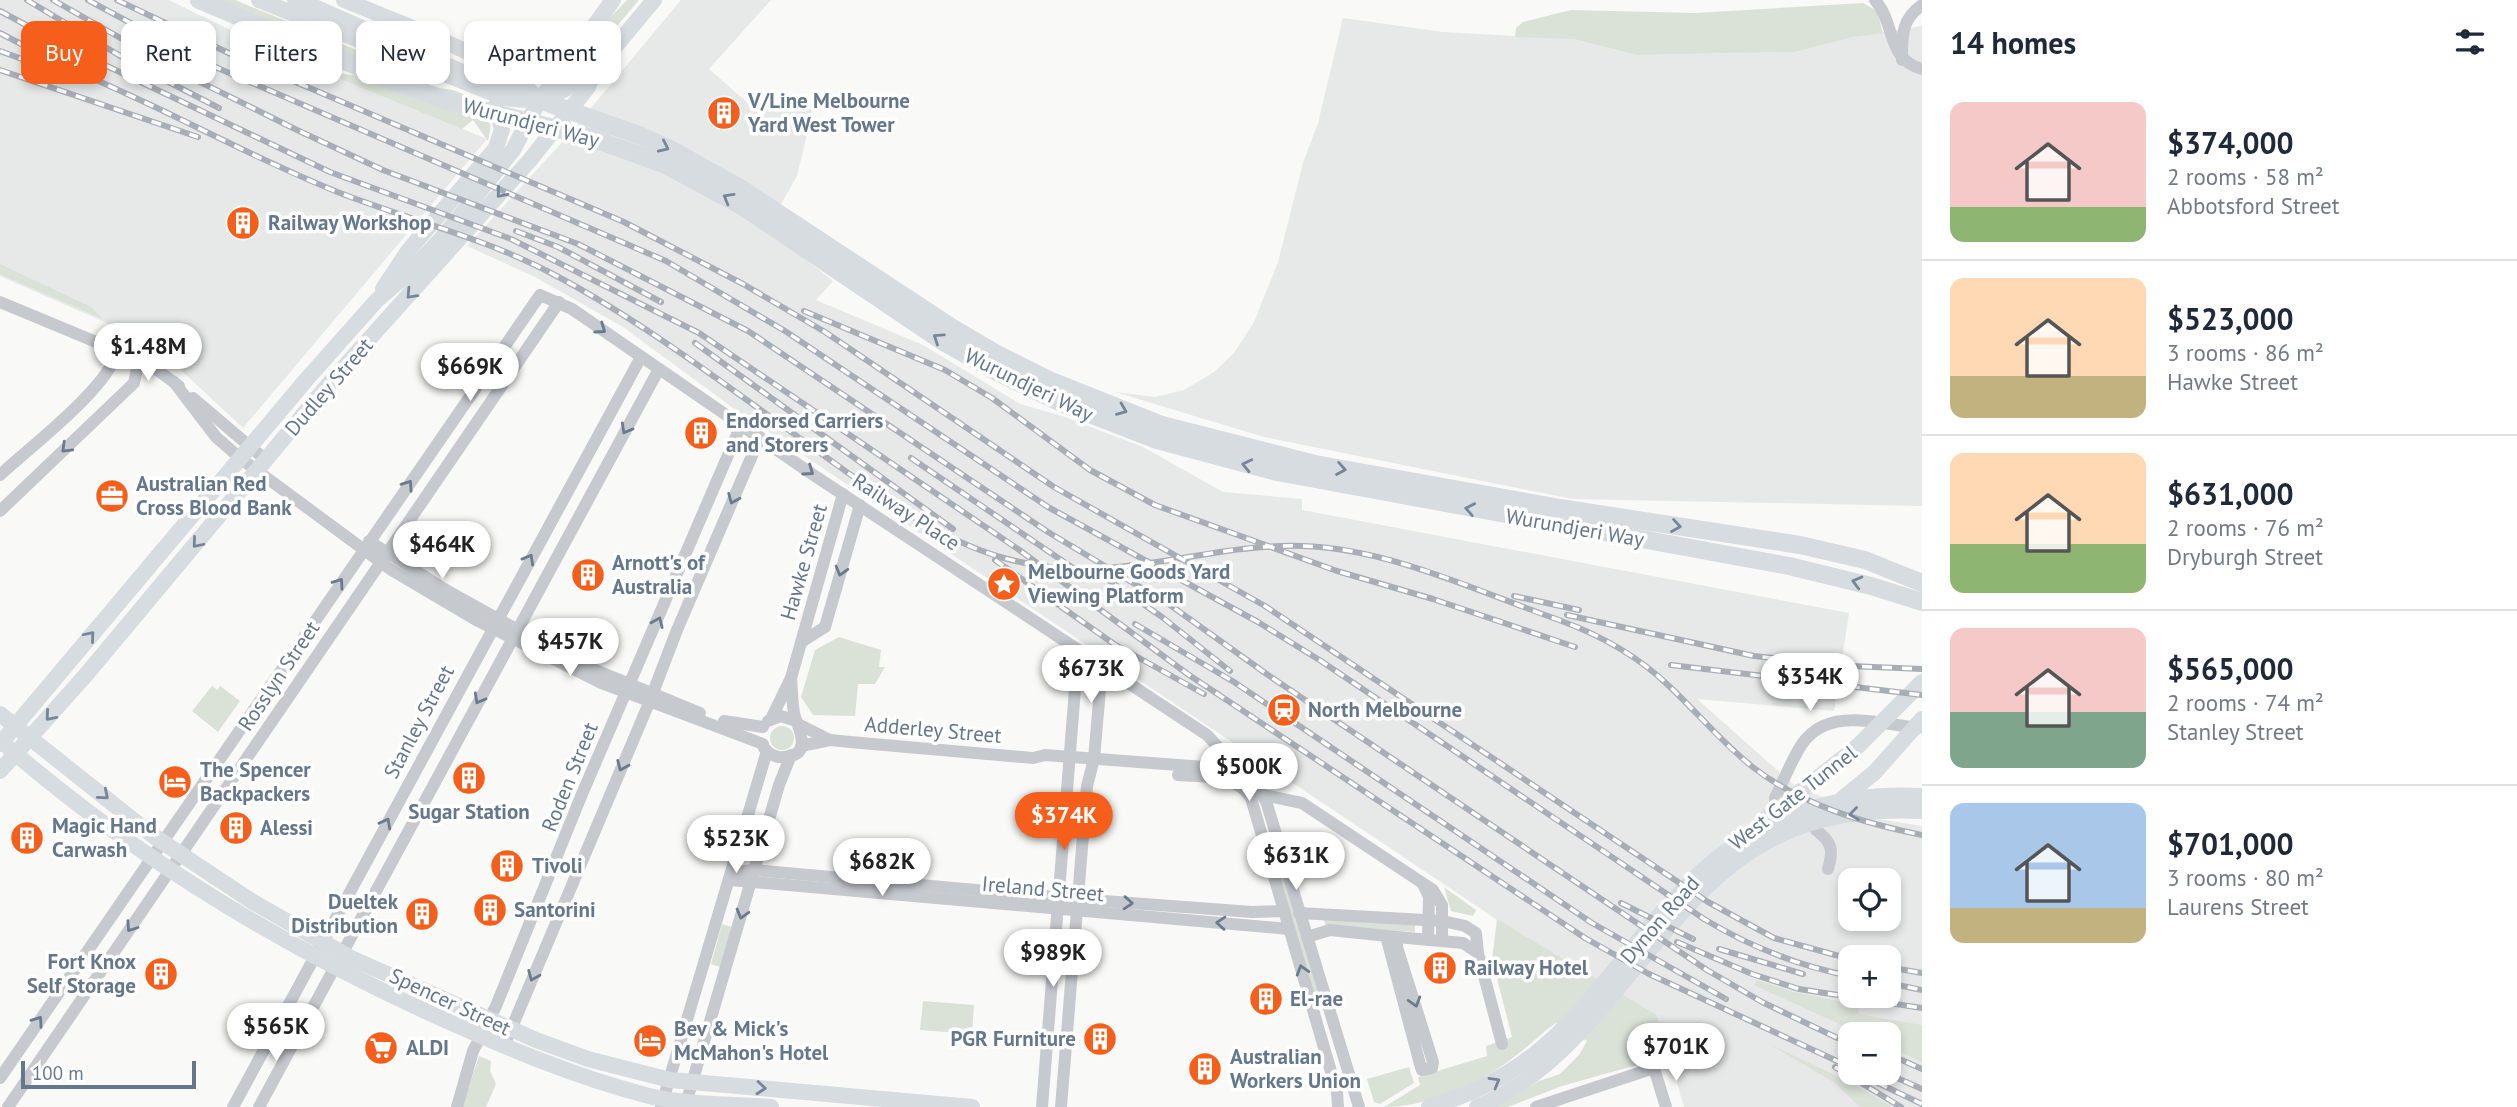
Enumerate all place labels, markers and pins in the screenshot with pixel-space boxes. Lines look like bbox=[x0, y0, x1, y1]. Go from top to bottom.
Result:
place label: V/Line Melbourne Yard West Tower bbox=[747, 87, 910, 138]
building icon: V/Line Melbourne Yard West Tower bbox=[705, 94, 743, 132]
building icon: Railway Workshop bbox=[224, 204, 262, 242]
place label: Railway Workshop bbox=[268, 209, 431, 236]
pin: $1.48M bbox=[91, 324, 205, 383]
pin: $669K bbox=[421, 344, 519, 403]
place label: Endorsed Carriers and Storers bbox=[726, 407, 884, 458]
building icon: Endorsed Carriers and Storers bbox=[682, 414, 720, 452]
place label: Australian Red Cross Blood Bank bbox=[136, 470, 292, 521]
office icon: Australian Red Cross Blood Bank bbox=[93, 477, 131, 515]
pin: $464K bbox=[393, 522, 491, 581]
place label: Arnott's of Australia bbox=[612, 549, 706, 600]
building icon: Arnott's of Australia bbox=[569, 556, 607, 594]
place label: Melbourne Goods Yard Viewing Platform bbox=[1027, 558, 1230, 609]
place icon: Melbourne Goods Yard Viewing Platform bbox=[985, 565, 1023, 603]
pin: $457K bbox=[521, 618, 619, 678]
pin: $673K bbox=[1042, 646, 1140, 705]
pin: $354K bbox=[1761, 654, 1859, 713]
station icon: North Melbourne bbox=[1265, 691, 1303, 729]
place label: North Melbourne bbox=[1308, 696, 1462, 723]
pin: $500K bbox=[1200, 744, 1298, 803]
place label: The Spencer Backpackers bbox=[200, 756, 311, 807]
building icon: Sugar Station bbox=[450, 759, 488, 797]
hotel icon: The Spencer Backpackers bbox=[156, 763, 194, 801]
pin: $374K bbox=[1015, 792, 1113, 852]
place label: Sugar Station bbox=[408, 798, 530, 825]
building icon: Alessi bbox=[217, 809, 255, 847]
place label: Magic Hand Carwash bbox=[52, 812, 157, 863]
place label: Alessi bbox=[260, 814, 313, 841]
pin: $523K bbox=[687, 816, 785, 875]
building icon: Magic Hand Carwash bbox=[8, 819, 46, 857]
pin: $631K bbox=[1247, 832, 1345, 892]
pin: $682K bbox=[833, 838, 931, 898]
building icon: Tivoli bbox=[488, 847, 526, 885]
place label: Tivoli bbox=[532, 852, 583, 879]
place label: Dueltek Distribution bbox=[291, 888, 399, 939]
building icon: Santorini bbox=[471, 891, 509, 929]
building icon: Dueltek Distribution bbox=[403, 895, 441, 933]
place label: Santorini bbox=[514, 896, 596, 923]
pin: $989K bbox=[1004, 930, 1102, 989]
place label: Fort Knox Self Storage bbox=[27, 948, 136, 999]
building icon: Railway Hotel bbox=[1421, 949, 1459, 987]
place label: Railway Hotel bbox=[1464, 954, 1589, 981]
building icon: Fort Knox Self Storage bbox=[142, 955, 180, 993]
building icon: El-rae bbox=[1247, 980, 1285, 1018]
place label: El-rae bbox=[1290, 985, 1343, 1012]
pin: $565K bbox=[227, 1004, 325, 1063]
place label: Bev & Mick's McMahon's Hotel bbox=[674, 1015, 829, 1066]
building icon: PGR Furniture bbox=[1081, 1020, 1119, 1058]
hotel icon: Bev & Mick's McMahon's Hotel bbox=[631, 1022, 669, 1060]
pin: $701K bbox=[1627, 1024, 1725, 1083]
place label: PGR Furniture bbox=[950, 1025, 1076, 1052]
supermarket icon: ALDI bbox=[362, 1029, 400, 1067]
place label: ALDI bbox=[406, 1034, 449, 1061]
place label: Australian Workers Union bbox=[1230, 1043, 1361, 1094]
building icon: Australian Workers Union bbox=[1186, 1050, 1224, 1088]

